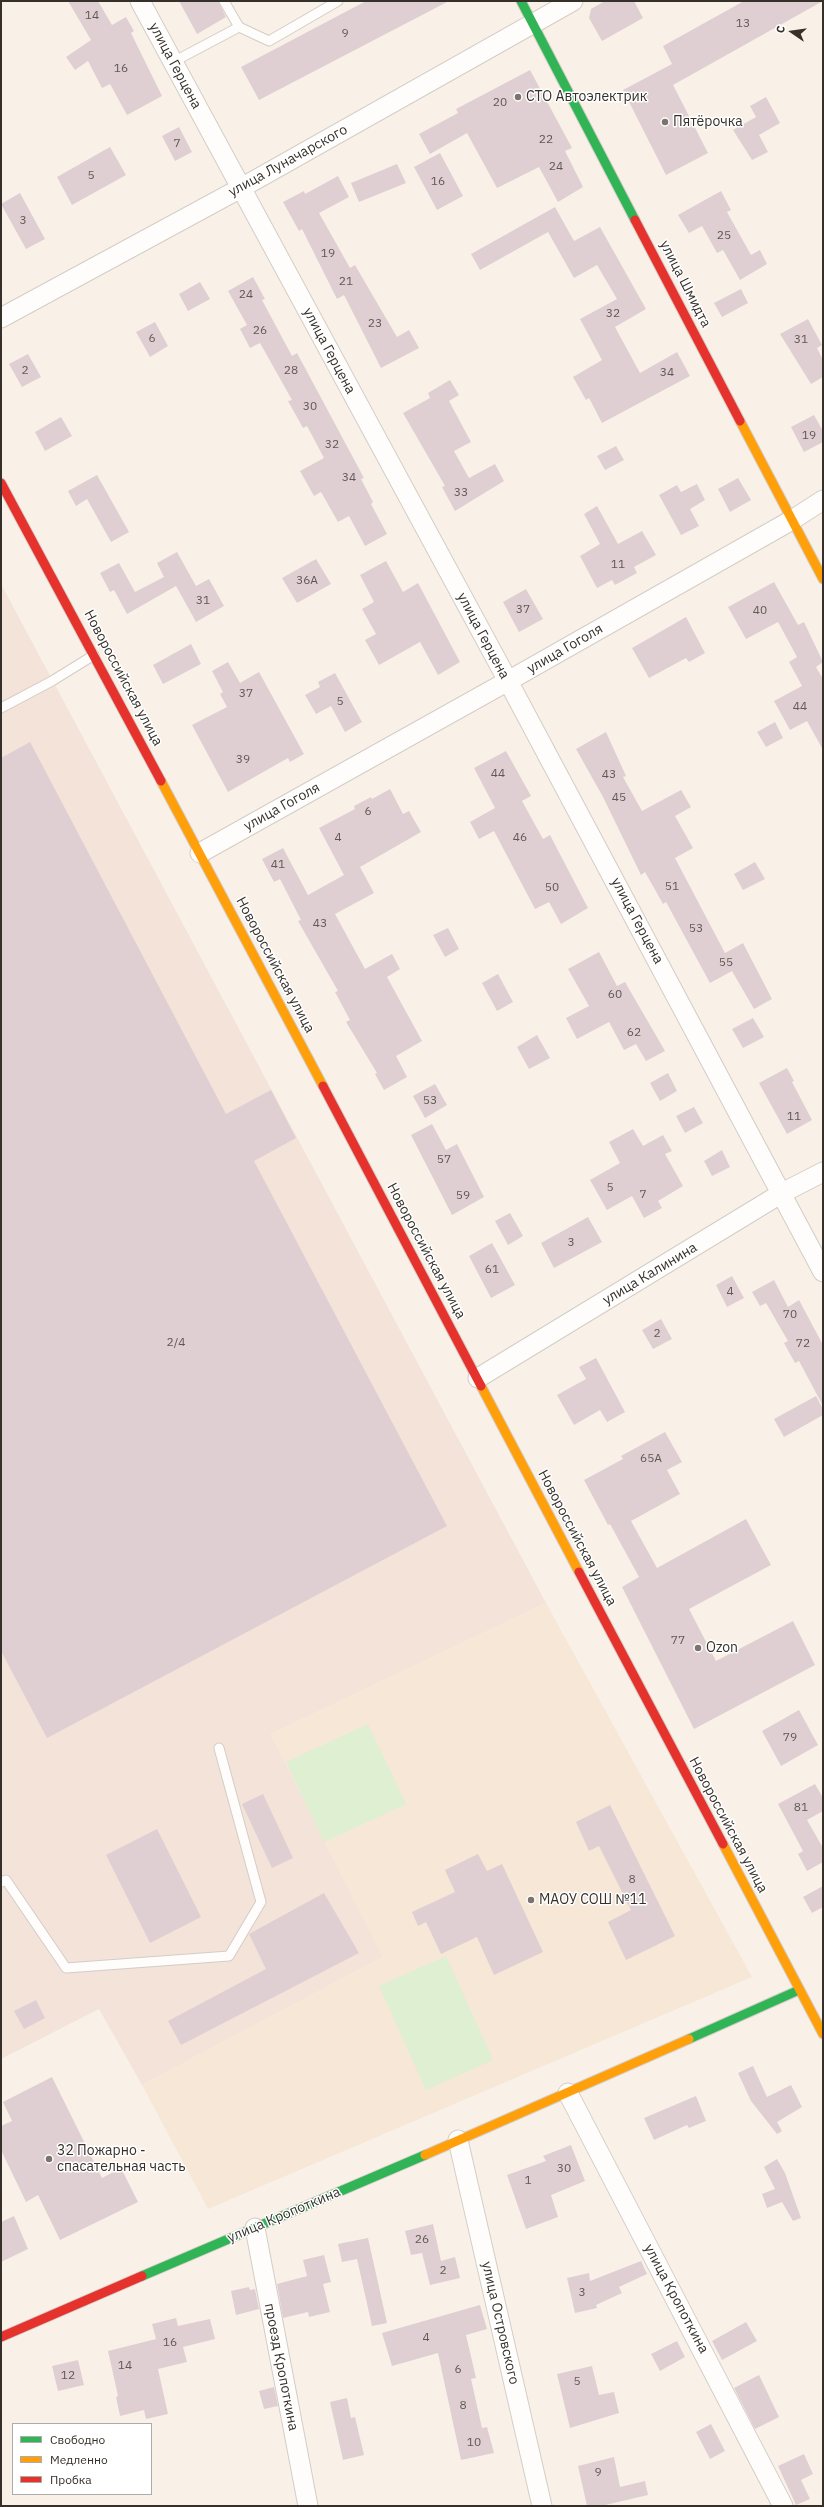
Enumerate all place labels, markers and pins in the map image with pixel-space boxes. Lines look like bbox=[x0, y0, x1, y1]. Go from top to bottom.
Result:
place label: СТО Автоэлектрик bbox=[526, 89, 647, 105]
marker: СТО Автоэлектрик bbox=[513, 92, 523, 102]
place label: Пятёрочка bbox=[673, 114, 743, 130]
marker: Пятёрочка bbox=[660, 117, 670, 127]
place label: Ozon bbox=[706, 1640, 738, 1656]
marker: Ozon bbox=[693, 1643, 703, 1653]
place label: МАОУ СОШ №11 bbox=[539, 1892, 647, 1908]
marker: МАОУ СОШ №11 bbox=[526, 1895, 536, 1905]
place label: 32 Пожарно - спасательная часть bbox=[57, 2143, 186, 2176]
marker: 32 Пожарно - спасательная часть bbox=[44, 2154, 54, 2164]

